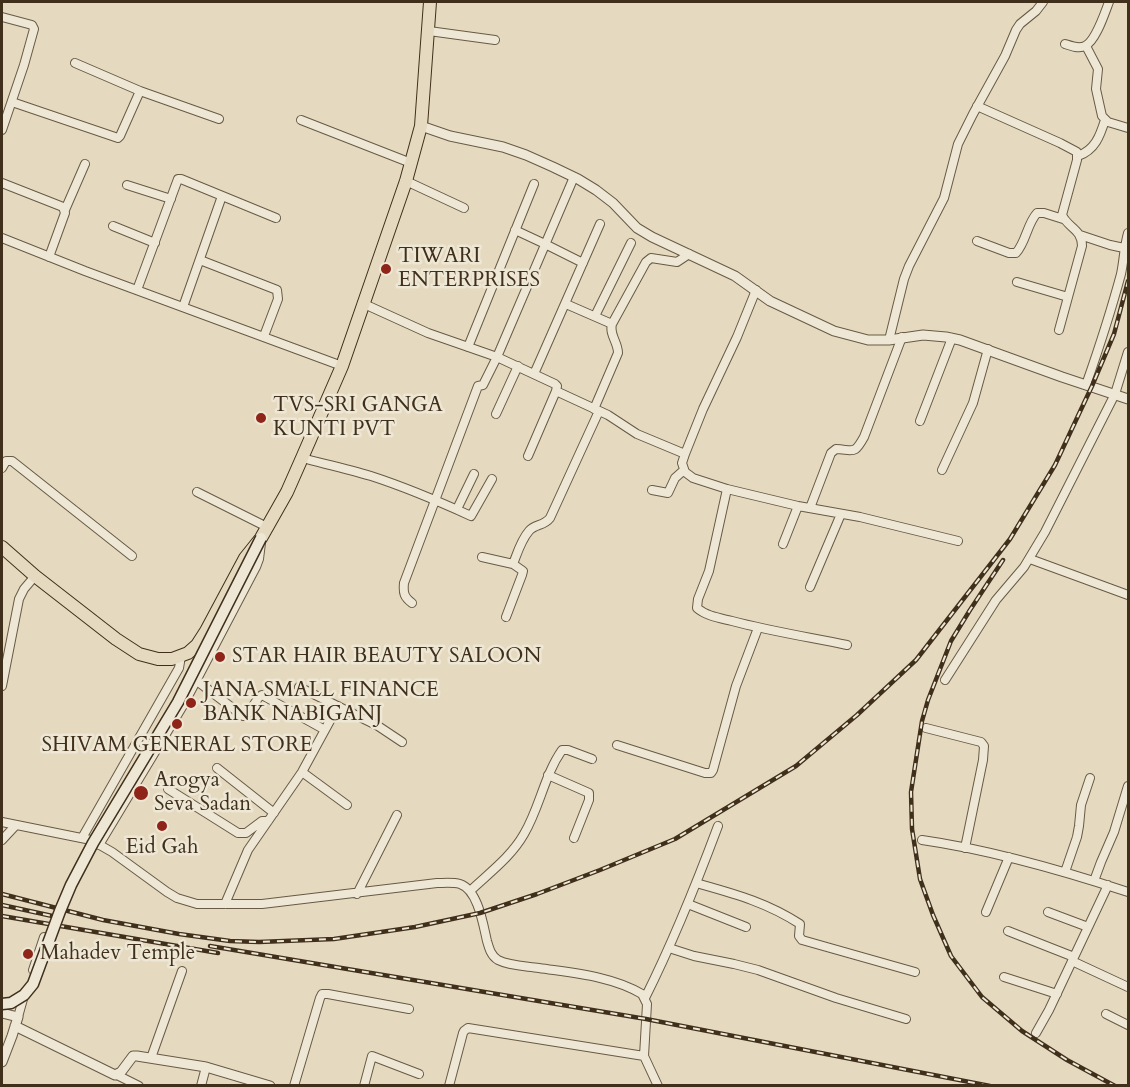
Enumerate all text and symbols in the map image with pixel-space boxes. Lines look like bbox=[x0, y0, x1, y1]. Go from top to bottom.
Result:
place label: TIWARI ENTERPRISES bbox=[398, 244, 540, 294]
marker: TIWARI ENTERPRISES bbox=[379, 262, 393, 276]
place label: TVS-SRI GANGA KUNTI PVT bbox=[273, 393, 443, 443]
marker: TVS-SRI GANGA KUNTI PVT bbox=[254, 411, 268, 425]
place label: STAR HAIR BEAUTY SALOON bbox=[232, 644, 541, 670]
marker: STAR HAIR BEAUTY SALOON bbox=[213, 650, 227, 664]
place label: JANA SMALL FINANCE BANK NABIGANJ bbox=[203, 678, 439, 728]
marker: JANA SMALL FINANCE BANK NABIGANJ bbox=[184, 696, 198, 710]
marker: SHIVAM GENERAL STORE bbox=[170, 717, 184, 731]
place label: SHIVAM GENERAL STORE bbox=[42, 733, 312, 759]
place label: Arogya Seva Sadan bbox=[154, 768, 251, 818]
marker: Arogya Seva Sadan bbox=[132, 784, 150, 802]
marker: Eid Gah bbox=[155, 819, 169, 833]
place label: Eid Gah bbox=[126, 835, 198, 861]
place label: Mahadev Temple bbox=[40, 941, 195, 967]
marker: Mahadev Temple bbox=[21, 947, 35, 961]

